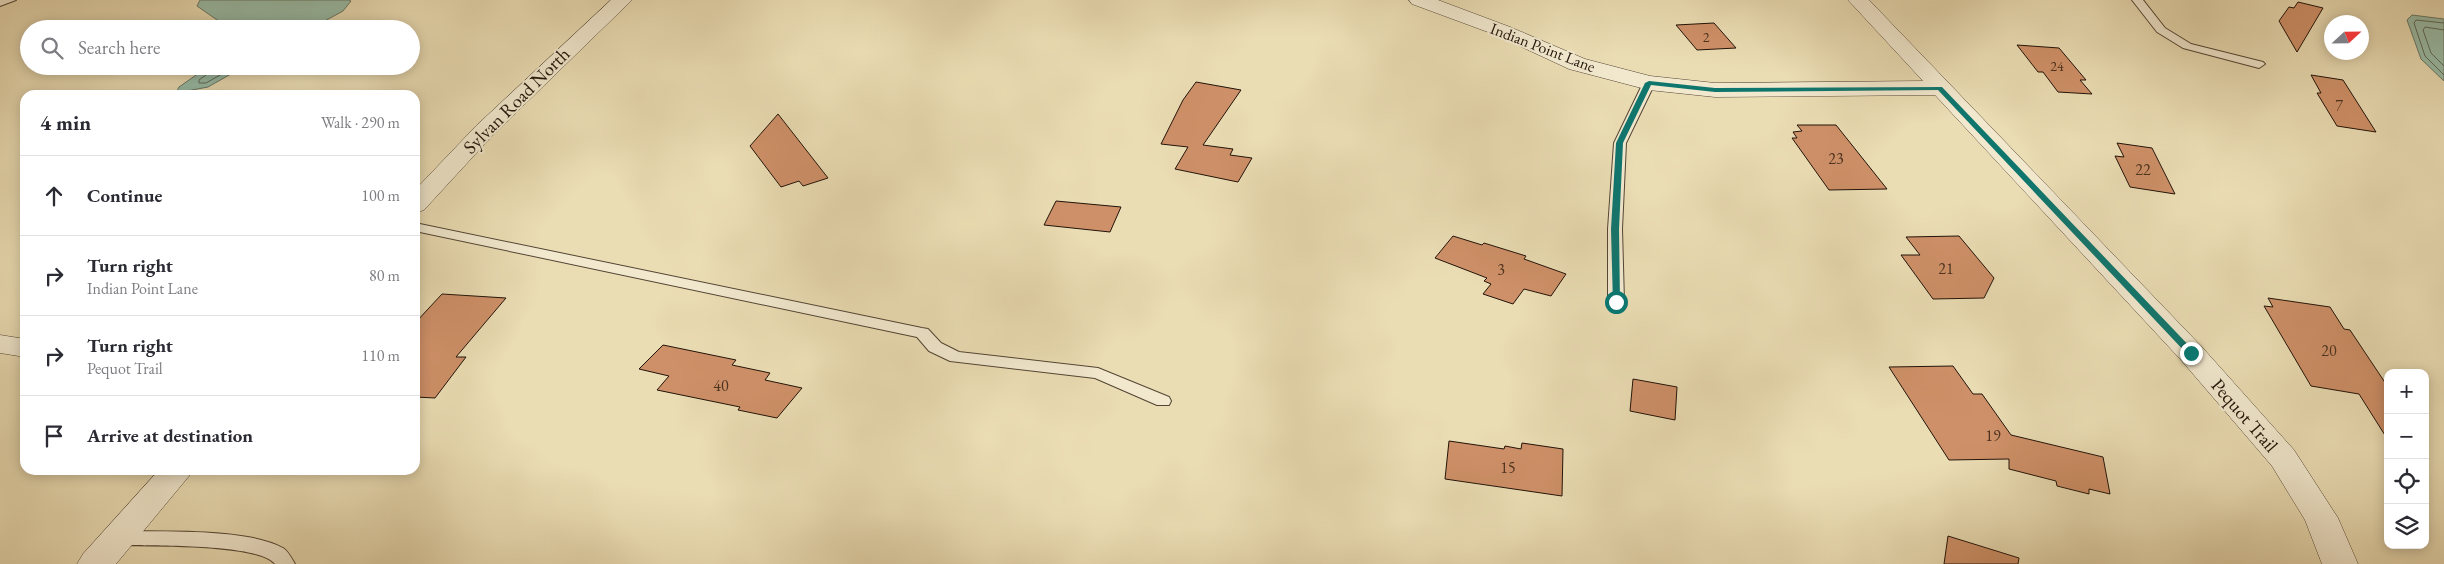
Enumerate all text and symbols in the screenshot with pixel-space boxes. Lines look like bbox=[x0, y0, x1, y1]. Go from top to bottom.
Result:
north arrow bbox=[2324, 15, 2369, 60]
street label: Indian Point Lane bbox=[1487, 18, 1598, 77]
search box bbox=[20, 20, 420, 75]
house number: 2 bbox=[1703, 28, 1710, 46]
icon: search bbox=[38, 34, 66, 62]
text: Search here bbox=[78, 35, 160, 60]
street label: Sylvan Road North bbox=[458, 41, 575, 159]
house number: 24 bbox=[2050, 57, 2064, 75]
house number: 7 bbox=[2335, 95, 2343, 116]
text: 4 min bbox=[40, 109, 91, 136]
text: Walk · 290 m bbox=[321, 112, 400, 133]
house number: 23 bbox=[1828, 148, 1844, 169]
house number: 22 bbox=[2135, 159, 2151, 180]
icon: ahead bbox=[40, 182, 68, 210]
text: Continue bbox=[87, 183, 162, 208]
text: 100 m bbox=[361, 185, 400, 206]
text: Turn right bbox=[87, 253, 173, 278]
house number: 21 bbox=[1938, 258, 1954, 279]
house number: 3 bbox=[1497, 259, 1505, 280]
icon: right bbox=[40, 262, 68, 290]
text: 80 m bbox=[369, 265, 400, 286]
text: Indian Point Lane bbox=[87, 278, 198, 299]
route start bbox=[1605, 291, 1628, 314]
text: Turn right bbox=[87, 333, 173, 358]
house number: 20 bbox=[2321, 340, 2337, 361]
icon: right bbox=[40, 342, 68, 370]
route end bbox=[2180, 342, 2203, 365]
text: 110 m bbox=[361, 345, 400, 366]
text: Pequot Trail bbox=[87, 358, 163, 379]
map controls bbox=[2384, 369, 2429, 549]
button: + bbox=[2384, 369, 2429, 414]
street label: Pequot Trail bbox=[2206, 373, 2284, 458]
house number: 40 bbox=[713, 375, 729, 396]
button: − bbox=[2384, 414, 2429, 459]
icon: arrive bbox=[40, 422, 68, 450]
text: Arrive at destination bbox=[87, 423, 253, 448]
house number: 19 bbox=[1985, 425, 2001, 446]
house number: 15 bbox=[1500, 457, 1516, 478]
button: locate bbox=[2384, 459, 2429, 504]
button: layers bbox=[2384, 504, 2429, 549]

